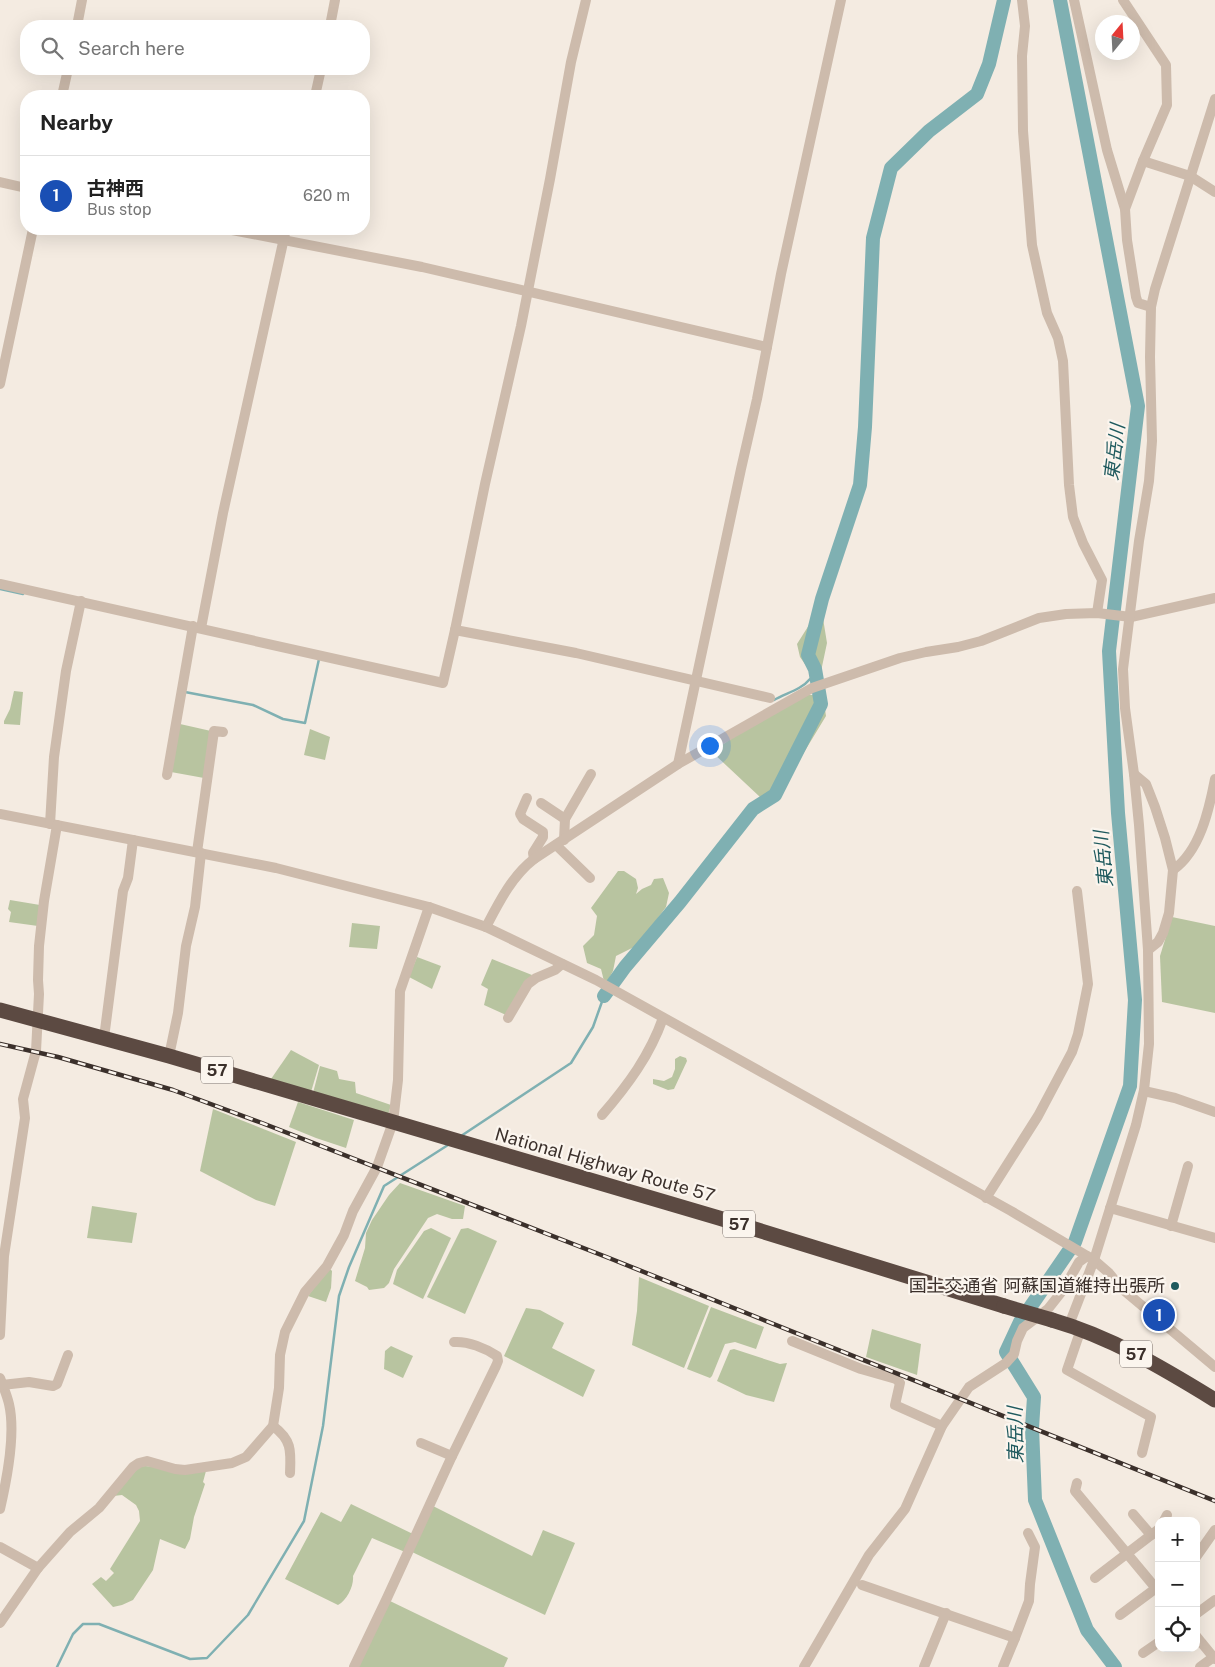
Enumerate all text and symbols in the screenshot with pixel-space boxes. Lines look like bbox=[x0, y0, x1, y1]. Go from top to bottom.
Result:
north arrow bbox=[1095, 15, 1140, 60]
search box bbox=[20, 20, 370, 75]
icon: search bbox=[38, 34, 66, 62]
text: Search here bbox=[78, 37, 185, 59]
text: Nearby bbox=[40, 110, 113, 135]
text: 古神西 bbox=[87, 177, 144, 199]
text: 1 bbox=[53, 186, 59, 205]
text: 620 m bbox=[303, 186, 350, 205]
text: Bus stop bbox=[87, 200, 151, 219]
water label: 東岳川 bbox=[1100, 420, 1129, 482]
your location bbox=[697, 733, 723, 759]
water label: 東岳川 bbox=[1089, 828, 1116, 888]
road number: 57 bbox=[201, 1056, 233, 1084]
street label: National Highway Route 57 bbox=[493, 1123, 718, 1206]
road number: 57 bbox=[723, 1210, 755, 1238]
place label: 国土交通省 阿蘇国道維持出張所 bbox=[909, 1275, 1165, 1296]
marker: 国土交通省 阿蘇国道維持出張所 bbox=[1169, 1280, 1181, 1292]
pin: 1 bbox=[1143, 1296, 1175, 1334]
road number: 57 bbox=[1120, 1340, 1152, 1368]
water label: 東岳川 bbox=[1003, 1404, 1026, 1464]
map controls bbox=[1155, 1517, 1200, 1652]
button: + bbox=[1155, 1517, 1200, 1562]
button: − bbox=[1155, 1562, 1200, 1607]
button: locate bbox=[1155, 1607, 1200, 1652]

